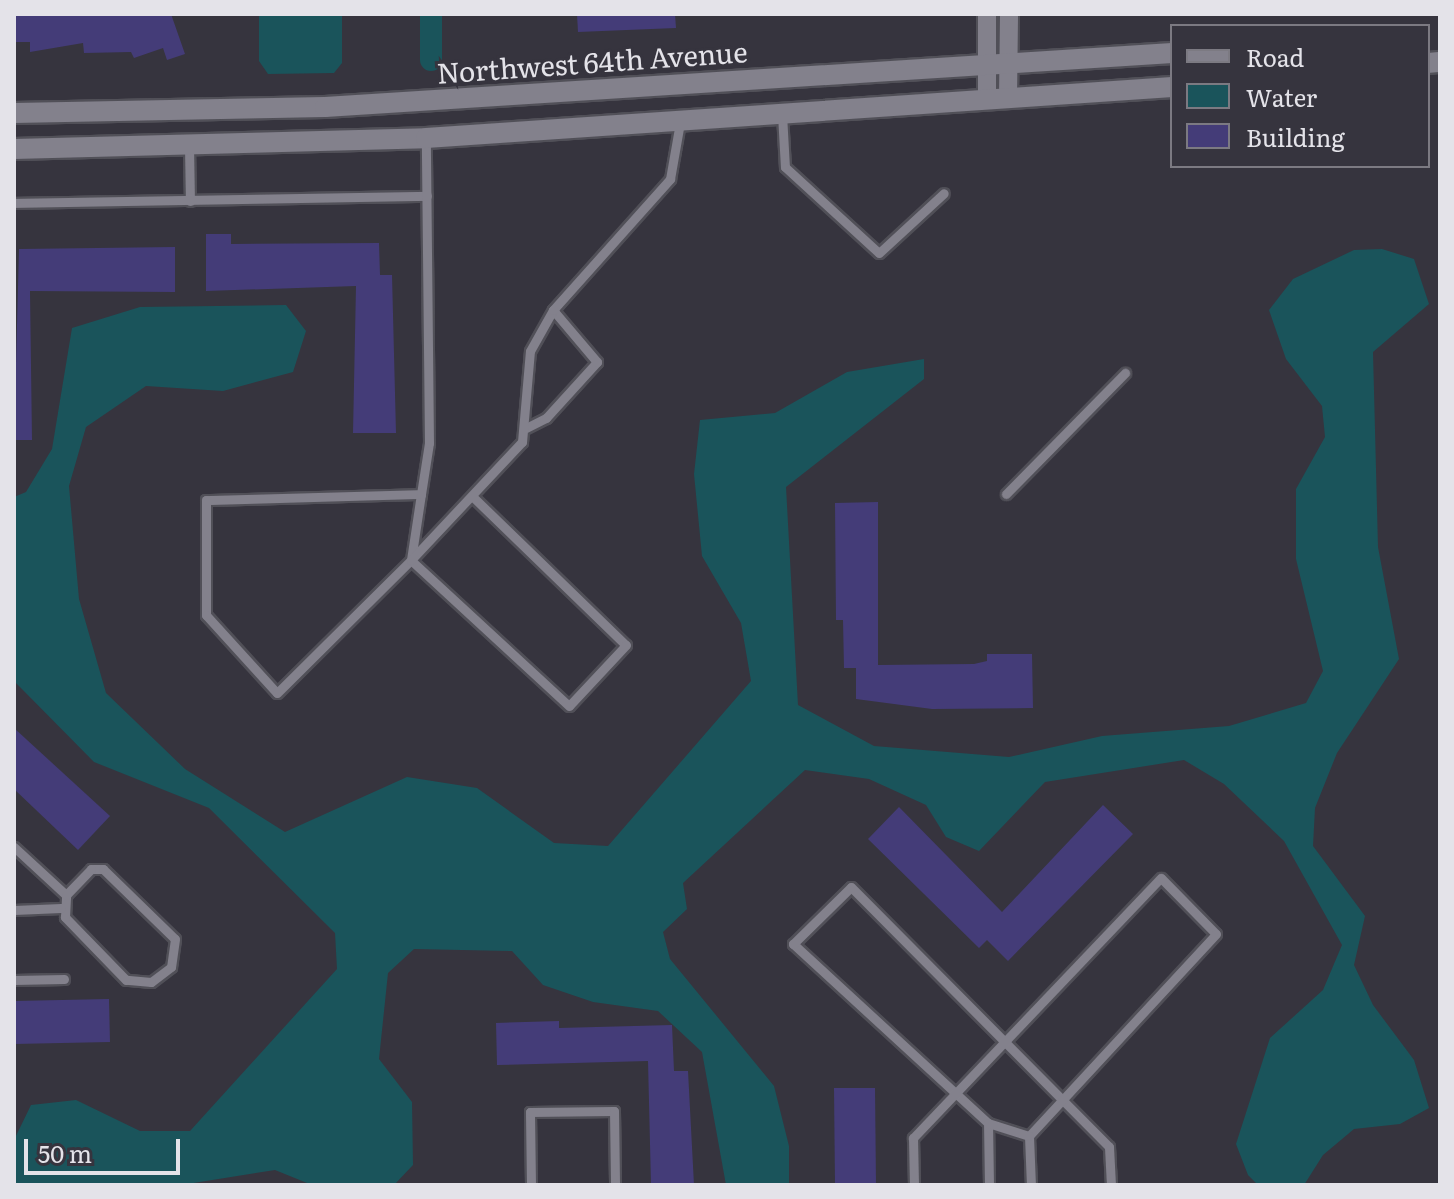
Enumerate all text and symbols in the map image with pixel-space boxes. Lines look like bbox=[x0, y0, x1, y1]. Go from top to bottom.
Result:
legend bbox=[1170, 24, 1430, 168]
street label: Northwest 64th Avenue bbox=[435, 33, 749, 89]
text: Road bbox=[1246, 39, 1304, 74]
text: Water bbox=[1246, 79, 1317, 114]
text: Building bbox=[1246, 119, 1345, 154]
scale bar bbox=[28, 1123, 184, 1173]
text: 50 m bbox=[38, 1135, 92, 1170]

